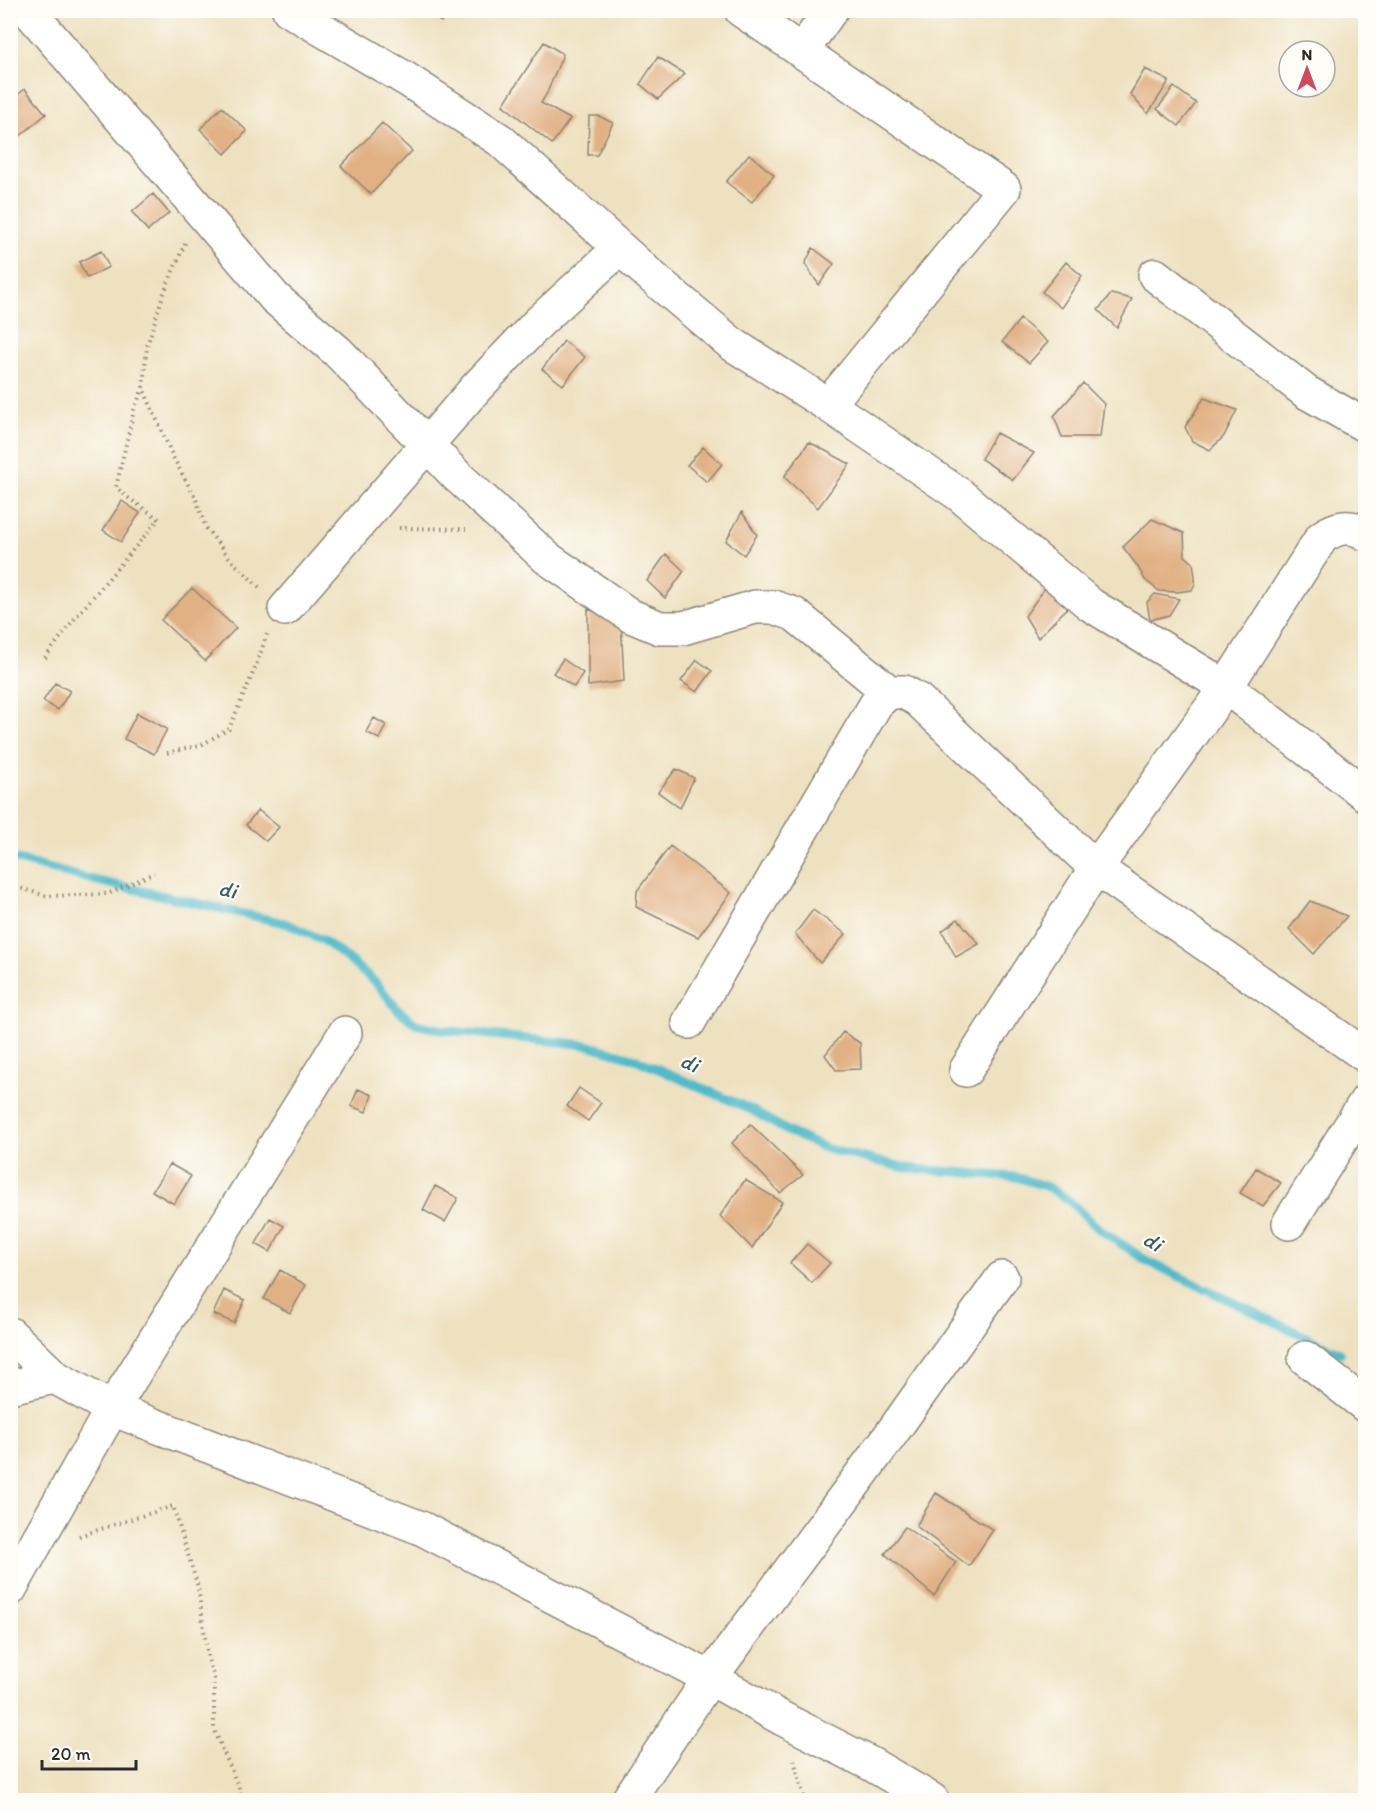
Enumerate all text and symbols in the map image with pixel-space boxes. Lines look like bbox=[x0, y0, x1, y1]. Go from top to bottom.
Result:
north arrow bbox=[1277, 39, 1337, 99]
text: N bbox=[1302, 45, 1312, 64]
water label: di bbox=[216, 874, 242, 905]
water label: di bbox=[676, 1047, 705, 1079]
water label: di bbox=[1138, 1225, 1169, 1259]
scale bar bbox=[42, 1733, 136, 1771]
text: 20 m bbox=[51, 1743, 91, 1765]

